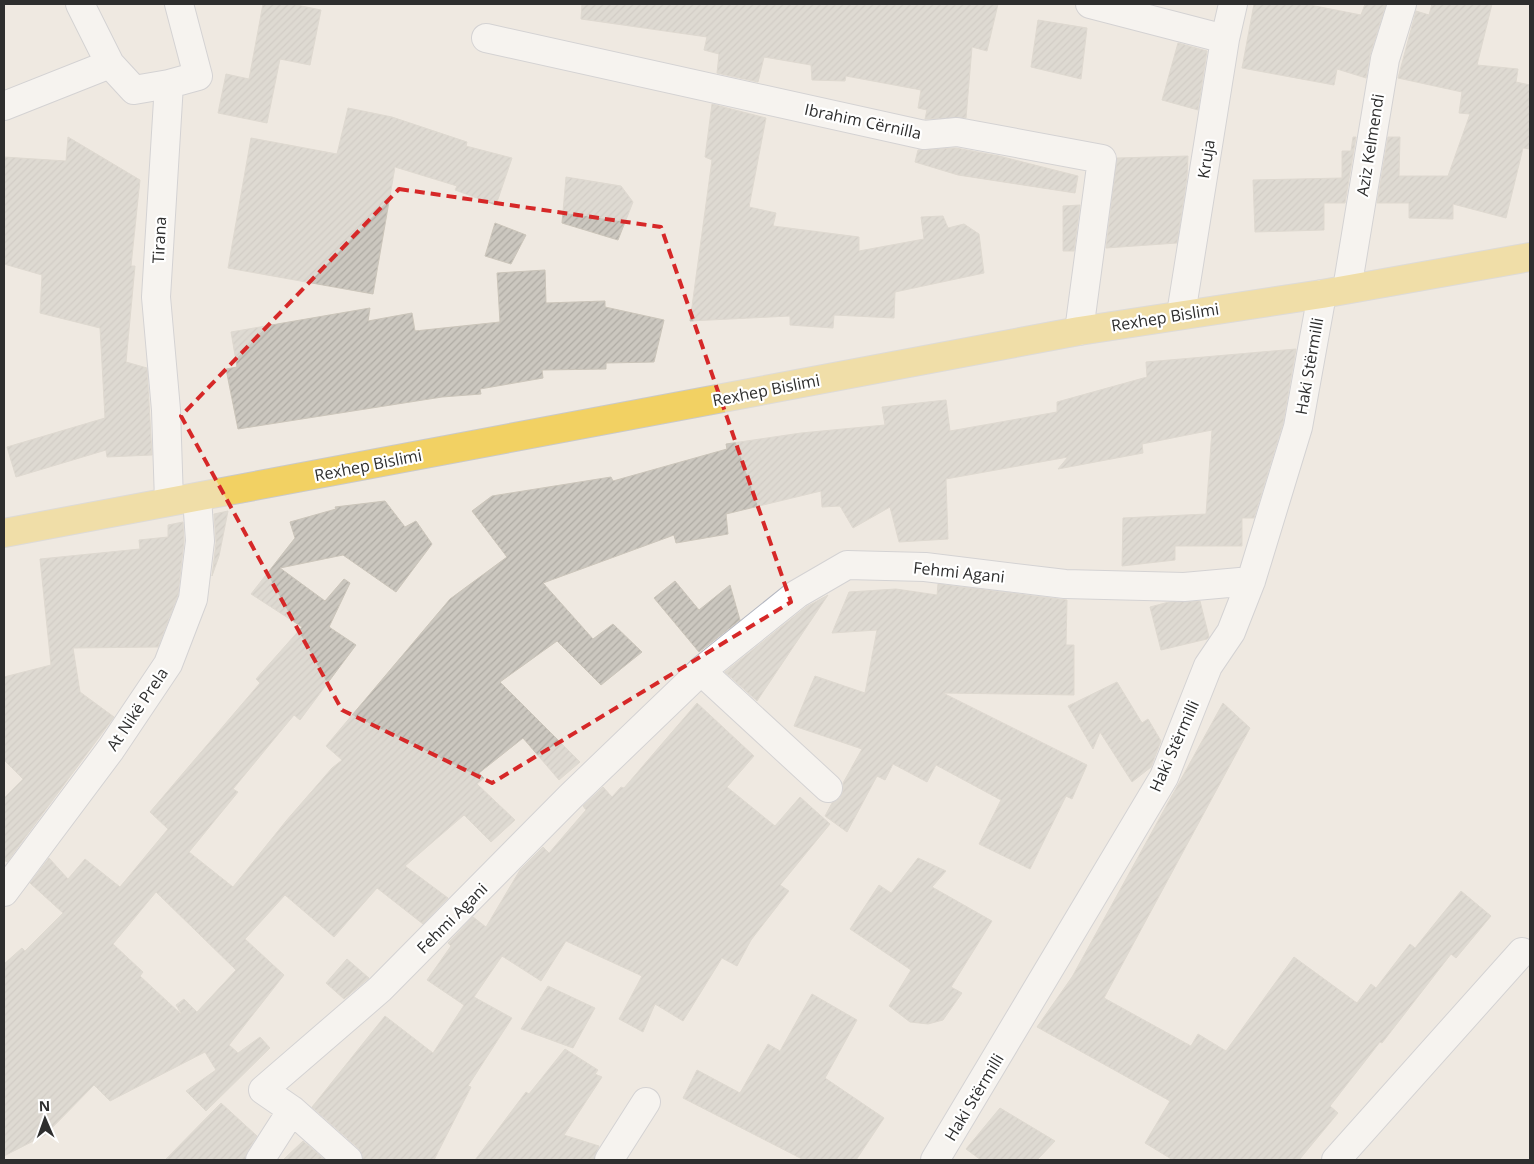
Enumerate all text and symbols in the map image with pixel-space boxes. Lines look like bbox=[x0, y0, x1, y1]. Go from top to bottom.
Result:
street label: Aziz Kelmendi bbox=[1351, 92, 1389, 198]
street label: Ibrahim Cërnilla bbox=[803, 98, 923, 144]
street label: Kruja bbox=[1192, 138, 1220, 180]
street label: Tirana bbox=[147, 216, 171, 264]
street label: Rexhep Bislimi bbox=[1109, 298, 1221, 336]
street label: Haki Stërmilli bbox=[1290, 316, 1328, 416]
street label: Rexhep Bislimi bbox=[710, 369, 822, 411]
street label: Rexhep Bislimi bbox=[312, 444, 424, 486]
street label: Fehmi Agani bbox=[912, 556, 1006, 588]
street label: At Nikë Prela bbox=[101, 663, 173, 755]
street label: Haki Stërmilli bbox=[1144, 697, 1204, 795]
street label: Fehmi Agani bbox=[412, 878, 492, 958]
street label: Haki Stërmilli bbox=[939, 1049, 1009, 1145]
north arrow bbox=[20, 1094, 70, 1144]
text: N bbox=[39, 1096, 51, 1115]

